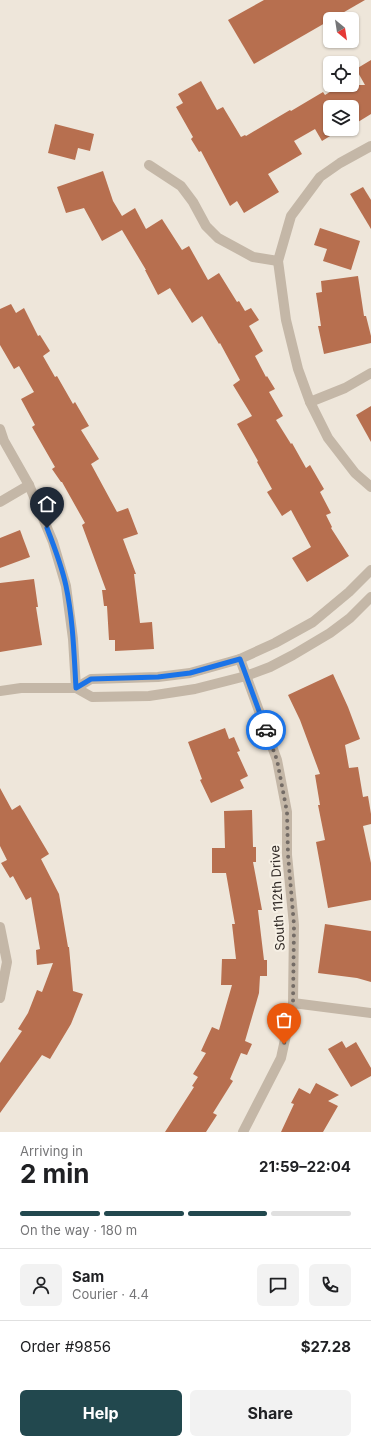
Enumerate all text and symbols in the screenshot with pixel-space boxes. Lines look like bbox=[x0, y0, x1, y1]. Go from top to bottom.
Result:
north arrow bbox=[323, 12, 359, 48]
map controls bbox=[323, 12, 359, 136]
button: locate bbox=[323, 56, 359, 92]
button: layers bbox=[323, 100, 359, 136]
pin bbox=[30, 487, 64, 528]
icon: home bbox=[36, 493, 58, 515]
courier bbox=[246, 710, 286, 750]
icon: car bbox=[255, 719, 277, 741]
street label: South 112th Drive bbox=[266, 845, 288, 951]
pin bbox=[267, 1003, 301, 1044]
icon: bag bbox=[273, 1009, 295, 1031]
text: Arriving in bbox=[20, 1143, 83, 1159]
text: 21:59–22:04 bbox=[259, 1157, 351, 1176]
text: 2 min bbox=[20, 1158, 90, 1189]
text: On the way · 180 m bbox=[20, 1222, 137, 1238]
button: person bbox=[20, 1264, 62, 1306]
button: chat bbox=[257, 1264, 299, 1306]
button: phone bbox=[309, 1264, 351, 1306]
text: Sam bbox=[72, 1267, 104, 1286]
text: Courier · 4.4 bbox=[72, 1286, 149, 1302]
text: Order #9856 bbox=[20, 1337, 111, 1356]
text: $27.28 bbox=[301, 1337, 351, 1356]
button: Help bbox=[20, 1390, 182, 1436]
button: Share bbox=[190, 1390, 351, 1436]

